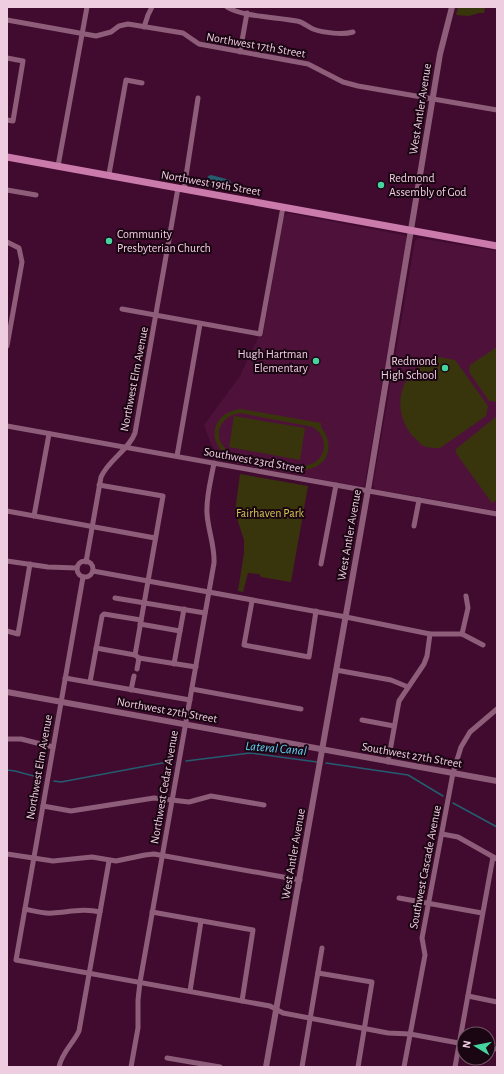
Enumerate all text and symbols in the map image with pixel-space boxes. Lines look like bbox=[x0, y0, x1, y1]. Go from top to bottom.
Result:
street label: Northwest 17th Street bbox=[205, 30, 307, 60]
street label: West Antler Avenue bbox=[407, 63, 433, 155]
street label: Northwest 19th Street bbox=[160, 168, 262, 198]
place label: Redmond Assembly of God bbox=[389, 172, 467, 199]
marker: Redmond Assembly of God bbox=[376, 180, 386, 190]
place label: Community Presbyterian Church bbox=[117, 228, 211, 255]
marker: Community Presbyterian Church bbox=[104, 236, 114, 246]
street label: Northwest Elm Avenue bbox=[118, 326, 150, 432]
place label: Hugh Hartman Elementary bbox=[237, 348, 308, 375]
place label: Redmond High School bbox=[381, 355, 437, 381]
marker: Hugh Hartman Elementary bbox=[311, 356, 321, 366]
marker: Redmond High School bbox=[440, 363, 450, 373]
street label: Southwest 23rd Street bbox=[203, 445, 305, 475]
street label: West Antler Avenue bbox=[335, 489, 363, 581]
park label: Fairhaven Park bbox=[236, 507, 305, 519]
street label: Northwest 27th Street bbox=[116, 695, 218, 725]
street label: Northwest Elm Avenue bbox=[24, 714, 54, 820]
street label: Northwest Cedar Avenue bbox=[148, 729, 180, 845]
water label: Lateral Canal bbox=[245, 740, 307, 758]
street label: Southwest 27th Street bbox=[361, 740, 463, 770]
street label: Southwest Cascade Avenue bbox=[407, 804, 443, 930]
street label: West Antler Avenue bbox=[279, 808, 307, 900]
north arrow bbox=[456, 1026, 496, 1066]
text: N bbox=[461, 1040, 473, 1049]

